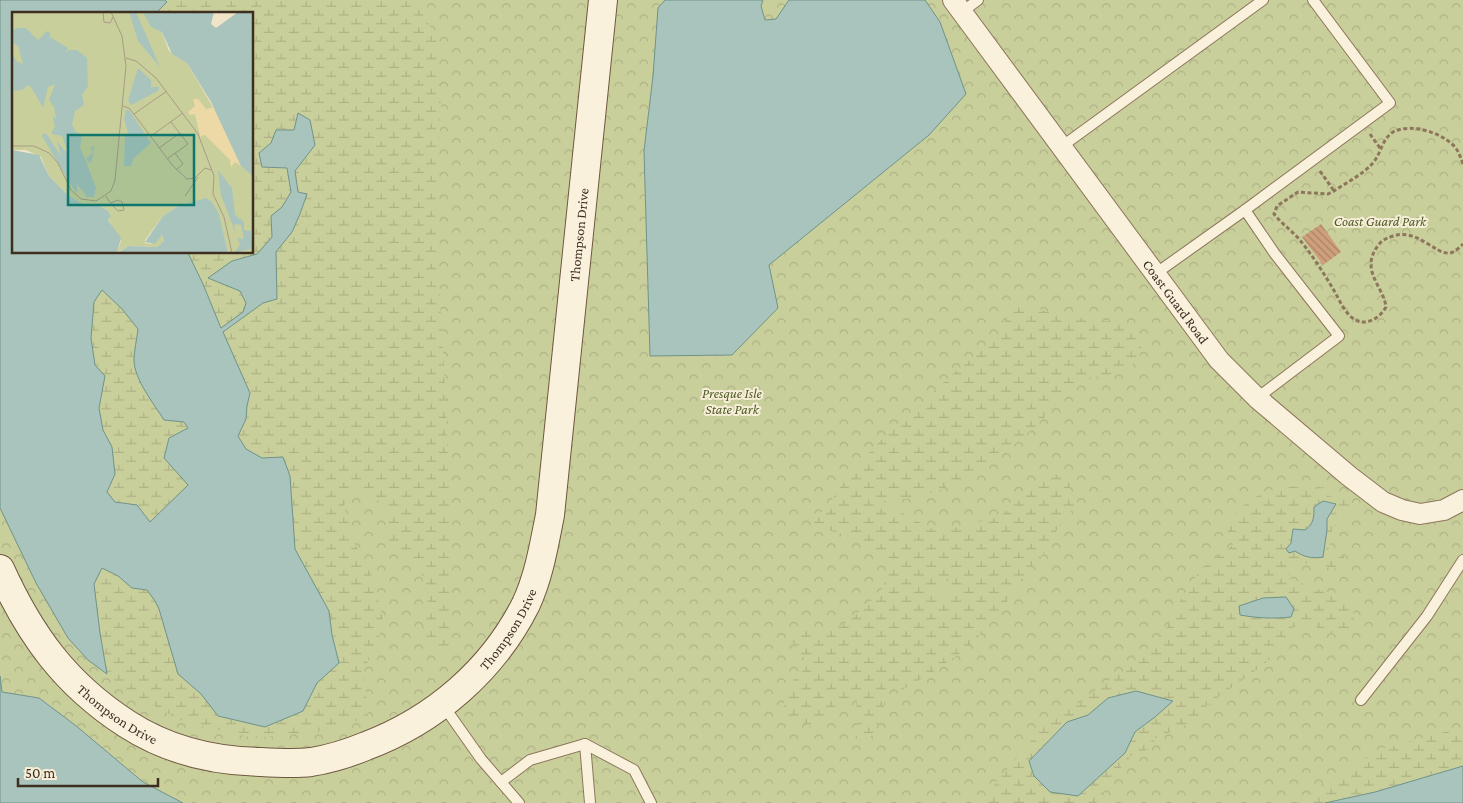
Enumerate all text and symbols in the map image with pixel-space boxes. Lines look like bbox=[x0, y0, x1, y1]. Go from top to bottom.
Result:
inset map bbox=[12, 12, 254, 254]
street label: Thompson Drive bbox=[566, 187, 592, 282]
park label: Coast Guard Park bbox=[1334, 213, 1427, 229]
street label: Coast Guard Road bbox=[1140, 257, 1212, 347]
park label: Presque Isle State Park bbox=[702, 385, 763, 417]
street label: Thompson Drive bbox=[476, 586, 540, 673]
street label: Thompson Drive bbox=[74, 681, 160, 747]
scale bar bbox=[18, 756, 158, 788]
text: 50 m bbox=[25, 765, 55, 781]

